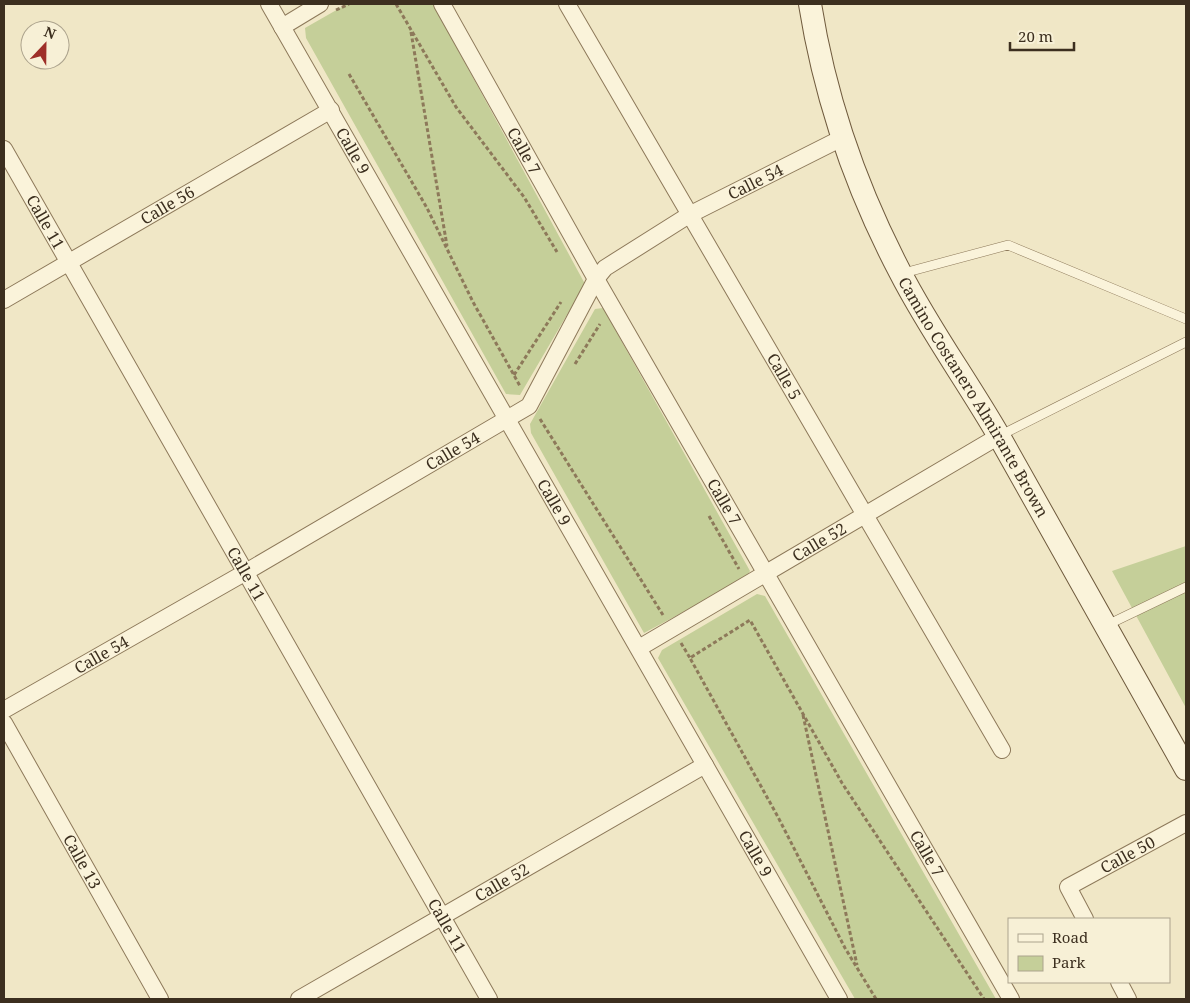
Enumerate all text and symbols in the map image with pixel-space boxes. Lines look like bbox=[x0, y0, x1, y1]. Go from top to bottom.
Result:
north arrow bbox=[20, 20, 70, 70]
scale bar bbox=[1010, 20, 1074, 52]
text: N bbox=[41, 22, 59, 43]
text: 20 m bbox=[1018, 26, 1053, 46]
street label: Calle 9 bbox=[331, 123, 375, 178]
street label: Calle 7 bbox=[502, 123, 546, 178]
street label: Calle 54 bbox=[724, 158, 787, 205]
street label: Calle 56 bbox=[136, 181, 199, 229]
street label: Calle 11 bbox=[21, 191, 70, 253]
street label: Camino Costanero Almirante Brown bbox=[893, 273, 1054, 521]
street label: Calle 5 bbox=[762, 349, 806, 404]
street label: Calle 54 bbox=[421, 426, 484, 475]
street label: Calle 7 bbox=[702, 474, 746, 529]
street label: Calle 9 bbox=[532, 475, 576, 529]
street label: Calle 52 bbox=[788, 517, 850, 567]
street label: Calle 11 bbox=[222, 542, 271, 605]
street label: Calle 54 bbox=[70, 630, 133, 679]
street label: Calle 9 bbox=[734, 826, 778, 881]
street label: Calle 7 bbox=[905, 826, 949, 881]
street label: Calle 13 bbox=[58, 830, 106, 893]
street label: Calle 50 bbox=[1096, 831, 1159, 879]
street label: Calle 52 bbox=[471, 858, 533, 907]
street label: Calle 11 bbox=[423, 894, 471, 957]
legend bbox=[1008, 918, 1170, 983]
text: Road bbox=[1052, 927, 1088, 947]
text: Park bbox=[1052, 952, 1086, 972]

